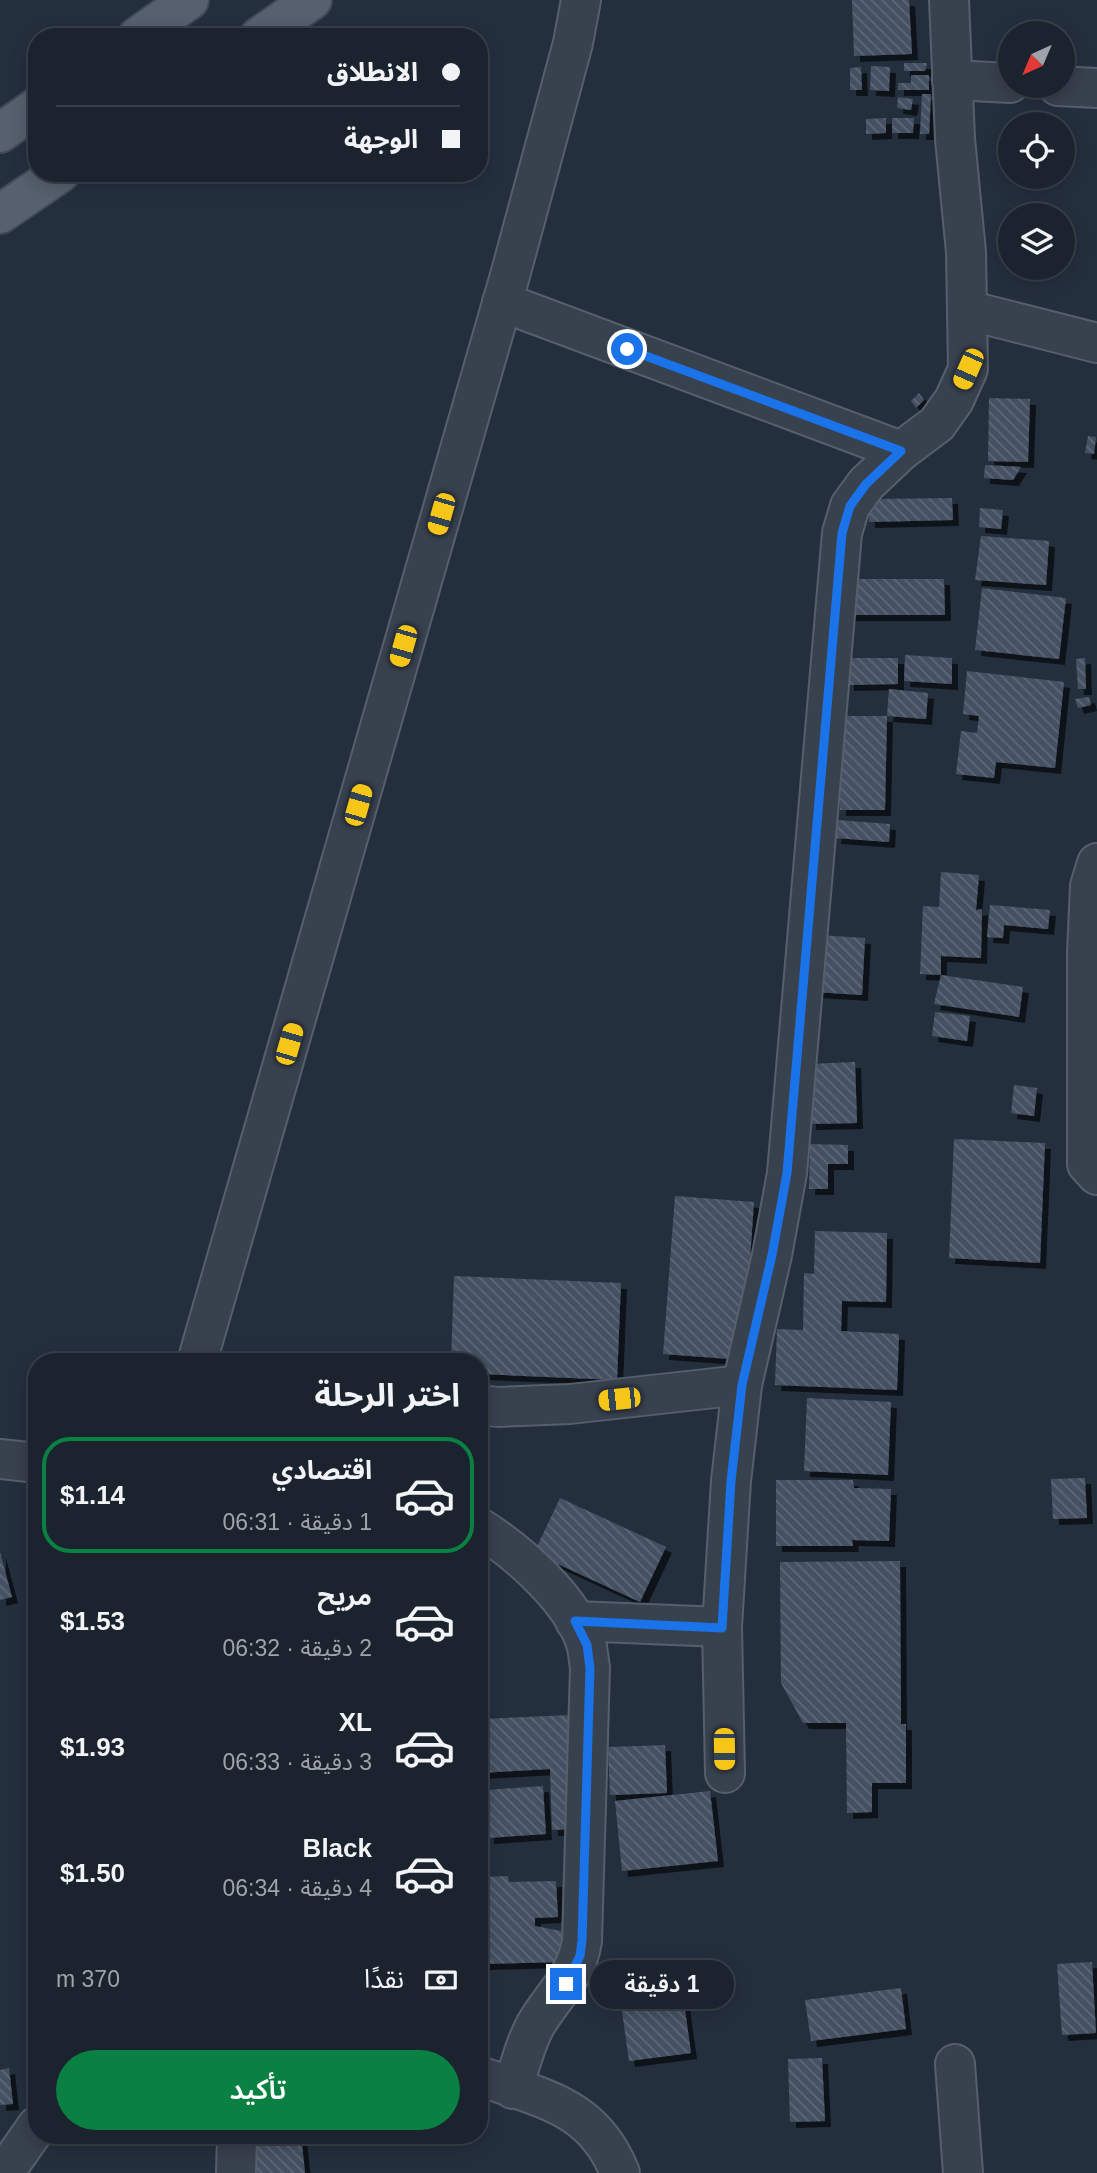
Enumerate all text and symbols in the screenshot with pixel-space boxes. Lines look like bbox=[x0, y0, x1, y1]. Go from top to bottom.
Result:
north arrow bbox=[998, 21, 1074, 98]
map controls bbox=[998, 21, 1075, 280]
text: الانطلاق bbox=[327, 57, 418, 87]
button: locate bbox=[998, 112, 1075, 189]
text: الوجهة bbox=[344, 124, 418, 154]
button: layers bbox=[998, 203, 1075, 280]
route start bbox=[611, 333, 643, 365]
car bbox=[950, 346, 987, 392]
car bbox=[426, 491, 457, 537]
car bbox=[388, 623, 419, 669]
car bbox=[343, 782, 374, 828]
car bbox=[274, 1021, 305, 1067]
text: اختر الرحلة bbox=[314, 1377, 460, 1413]
car bbox=[598, 1386, 641, 1412]
text: اقتصادي bbox=[272, 1455, 372, 1485]
icon: car bbox=[393, 1464, 456, 1527]
text: $1.14 bbox=[60, 1480, 125, 1510]
text: 1 دقيقة · 06:31 bbox=[222, 1509, 372, 1535]
text: مريح bbox=[317, 1581, 372, 1611]
icon: car bbox=[393, 1590, 456, 1653]
text: $1.53 bbox=[60, 1606, 125, 1636]
text: 2 دقيقة · 06:32 bbox=[222, 1635, 372, 1661]
text: XL bbox=[339, 1707, 372, 1737]
icon: car bbox=[393, 1716, 456, 1779]
car bbox=[714, 1728, 735, 1770]
text: $1.93 bbox=[60, 1732, 125, 1762]
text: 3 دقيقة · 06:33 bbox=[222, 1749, 372, 1775]
text: Black bbox=[303, 1833, 372, 1863]
icon: car bbox=[393, 1842, 456, 1905]
text: $1.50 bbox=[60, 1858, 125, 1888]
text: 4 دقيقة · 06:34 bbox=[222, 1875, 372, 1901]
callout: 1 دقيقة bbox=[590, 1960, 734, 2008]
icon: cash bbox=[422, 1961, 460, 1999]
text: نقدًا bbox=[364, 1964, 404, 1994]
text: 370 m bbox=[56, 1966, 120, 1992]
route end bbox=[550, 1968, 582, 2000]
text: 1 دقيقة bbox=[625, 1971, 700, 1997]
button: تأكيد bbox=[56, 2050, 460, 2130]

